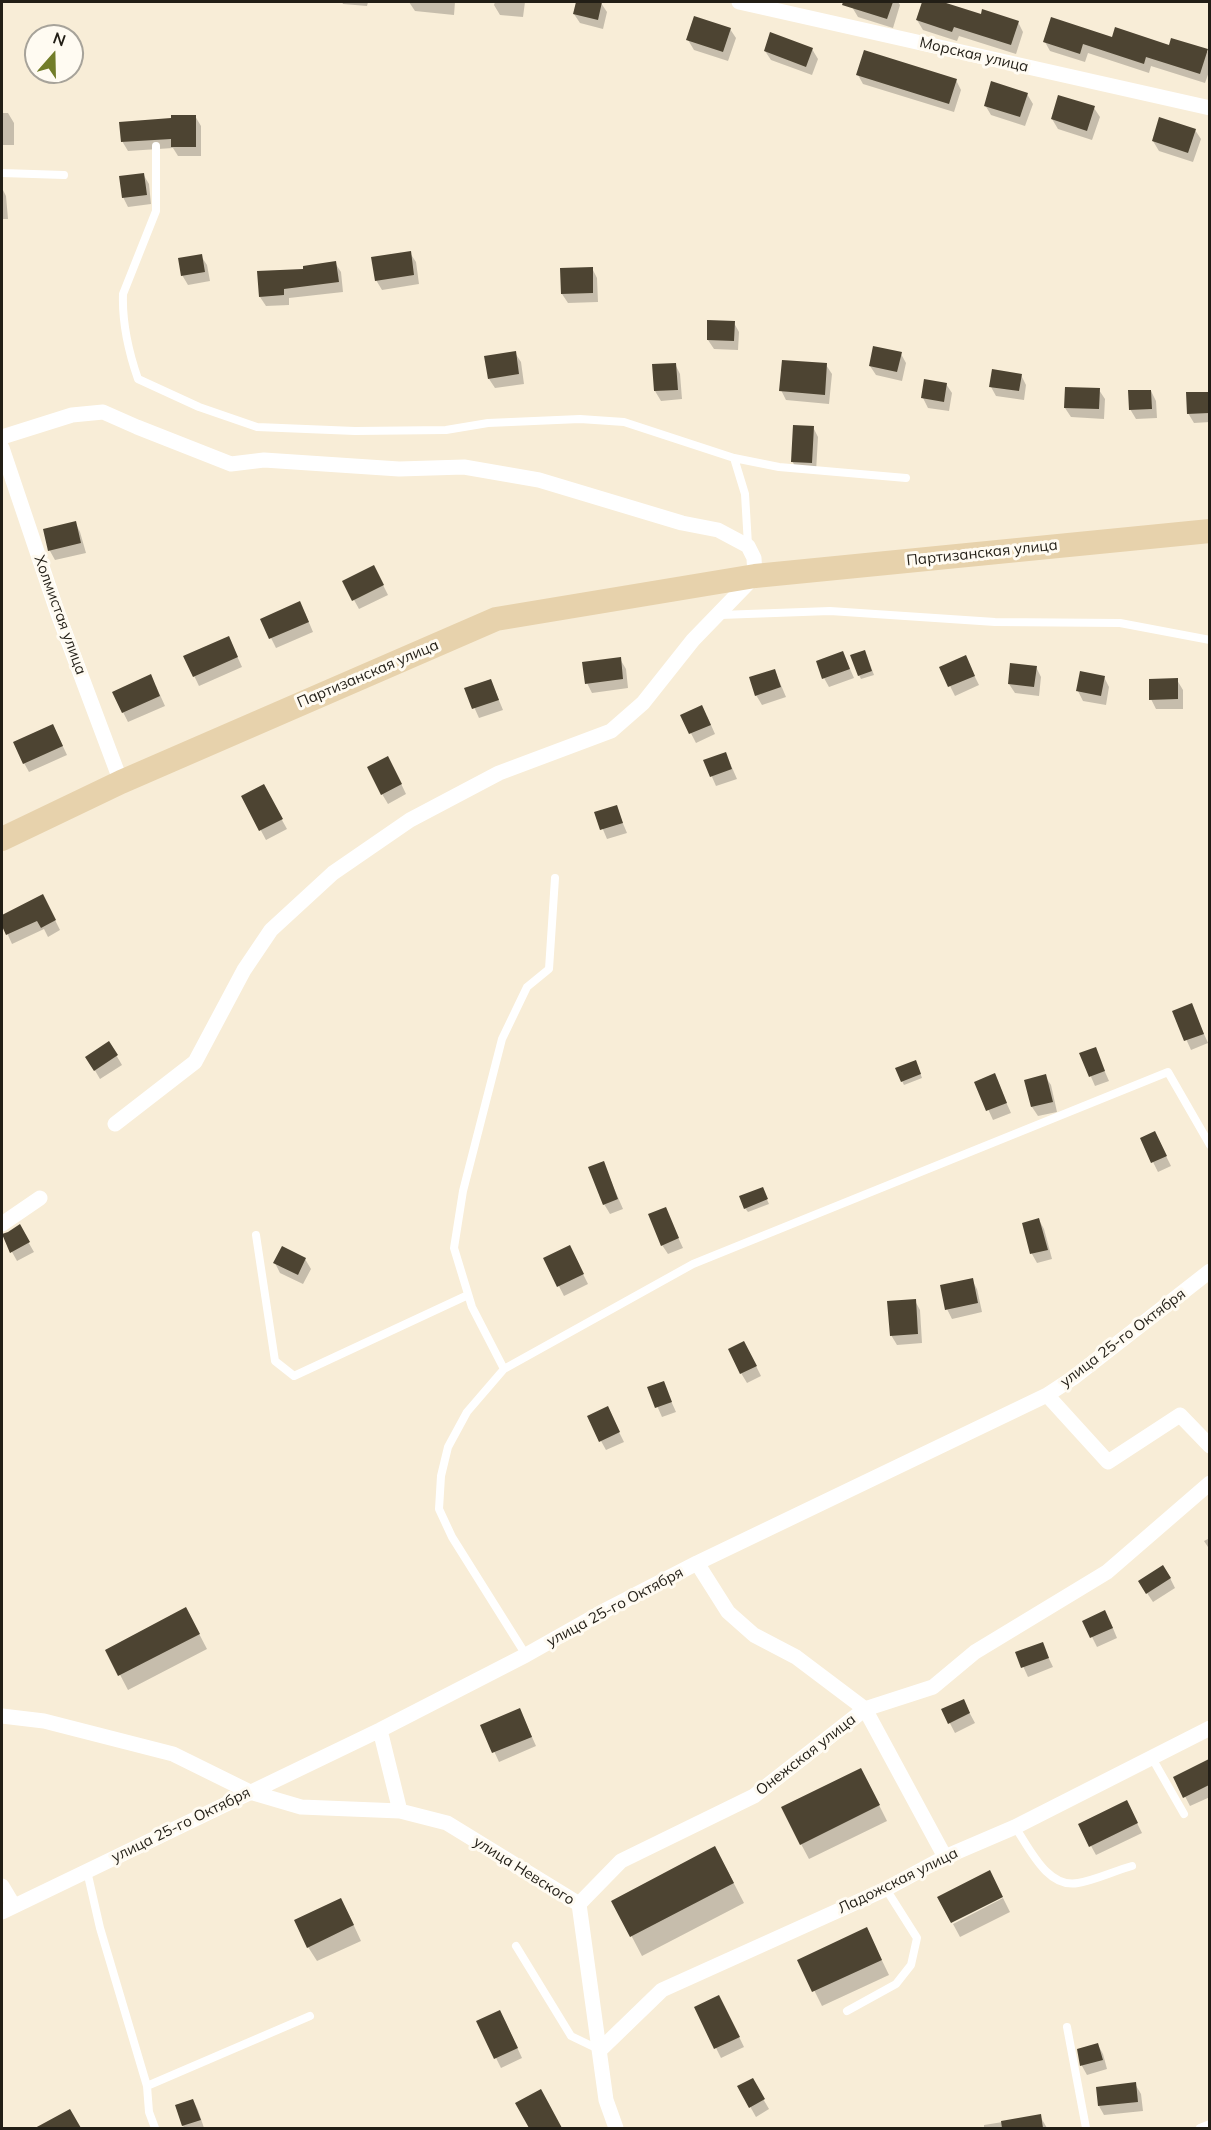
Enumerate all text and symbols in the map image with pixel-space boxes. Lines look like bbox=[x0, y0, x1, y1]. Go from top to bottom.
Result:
north arrow bbox=[24, 24, 84, 84]
text: N bbox=[50, 27, 69, 50]
street label: Морская улица bbox=[918, 34, 1030, 76]
street label: Партизанская улица bbox=[906, 536, 1058, 570]
street label: Холмистая улица bbox=[30, 553, 90, 677]
street label: Партизанская улица bbox=[295, 636, 441, 712]
street label: улица 25-го Октября bbox=[1057, 1285, 1189, 1391]
street label: улица 25-го Октября bbox=[544, 1563, 686, 1651]
street label: Онежская улица bbox=[753, 1710, 859, 1800]
street label: улица 25-го Октября bbox=[109, 1784, 253, 1866]
street label: улица Невского bbox=[470, 1833, 578, 1909]
street label: Ладожская улица bbox=[835, 1844, 961, 1918]

